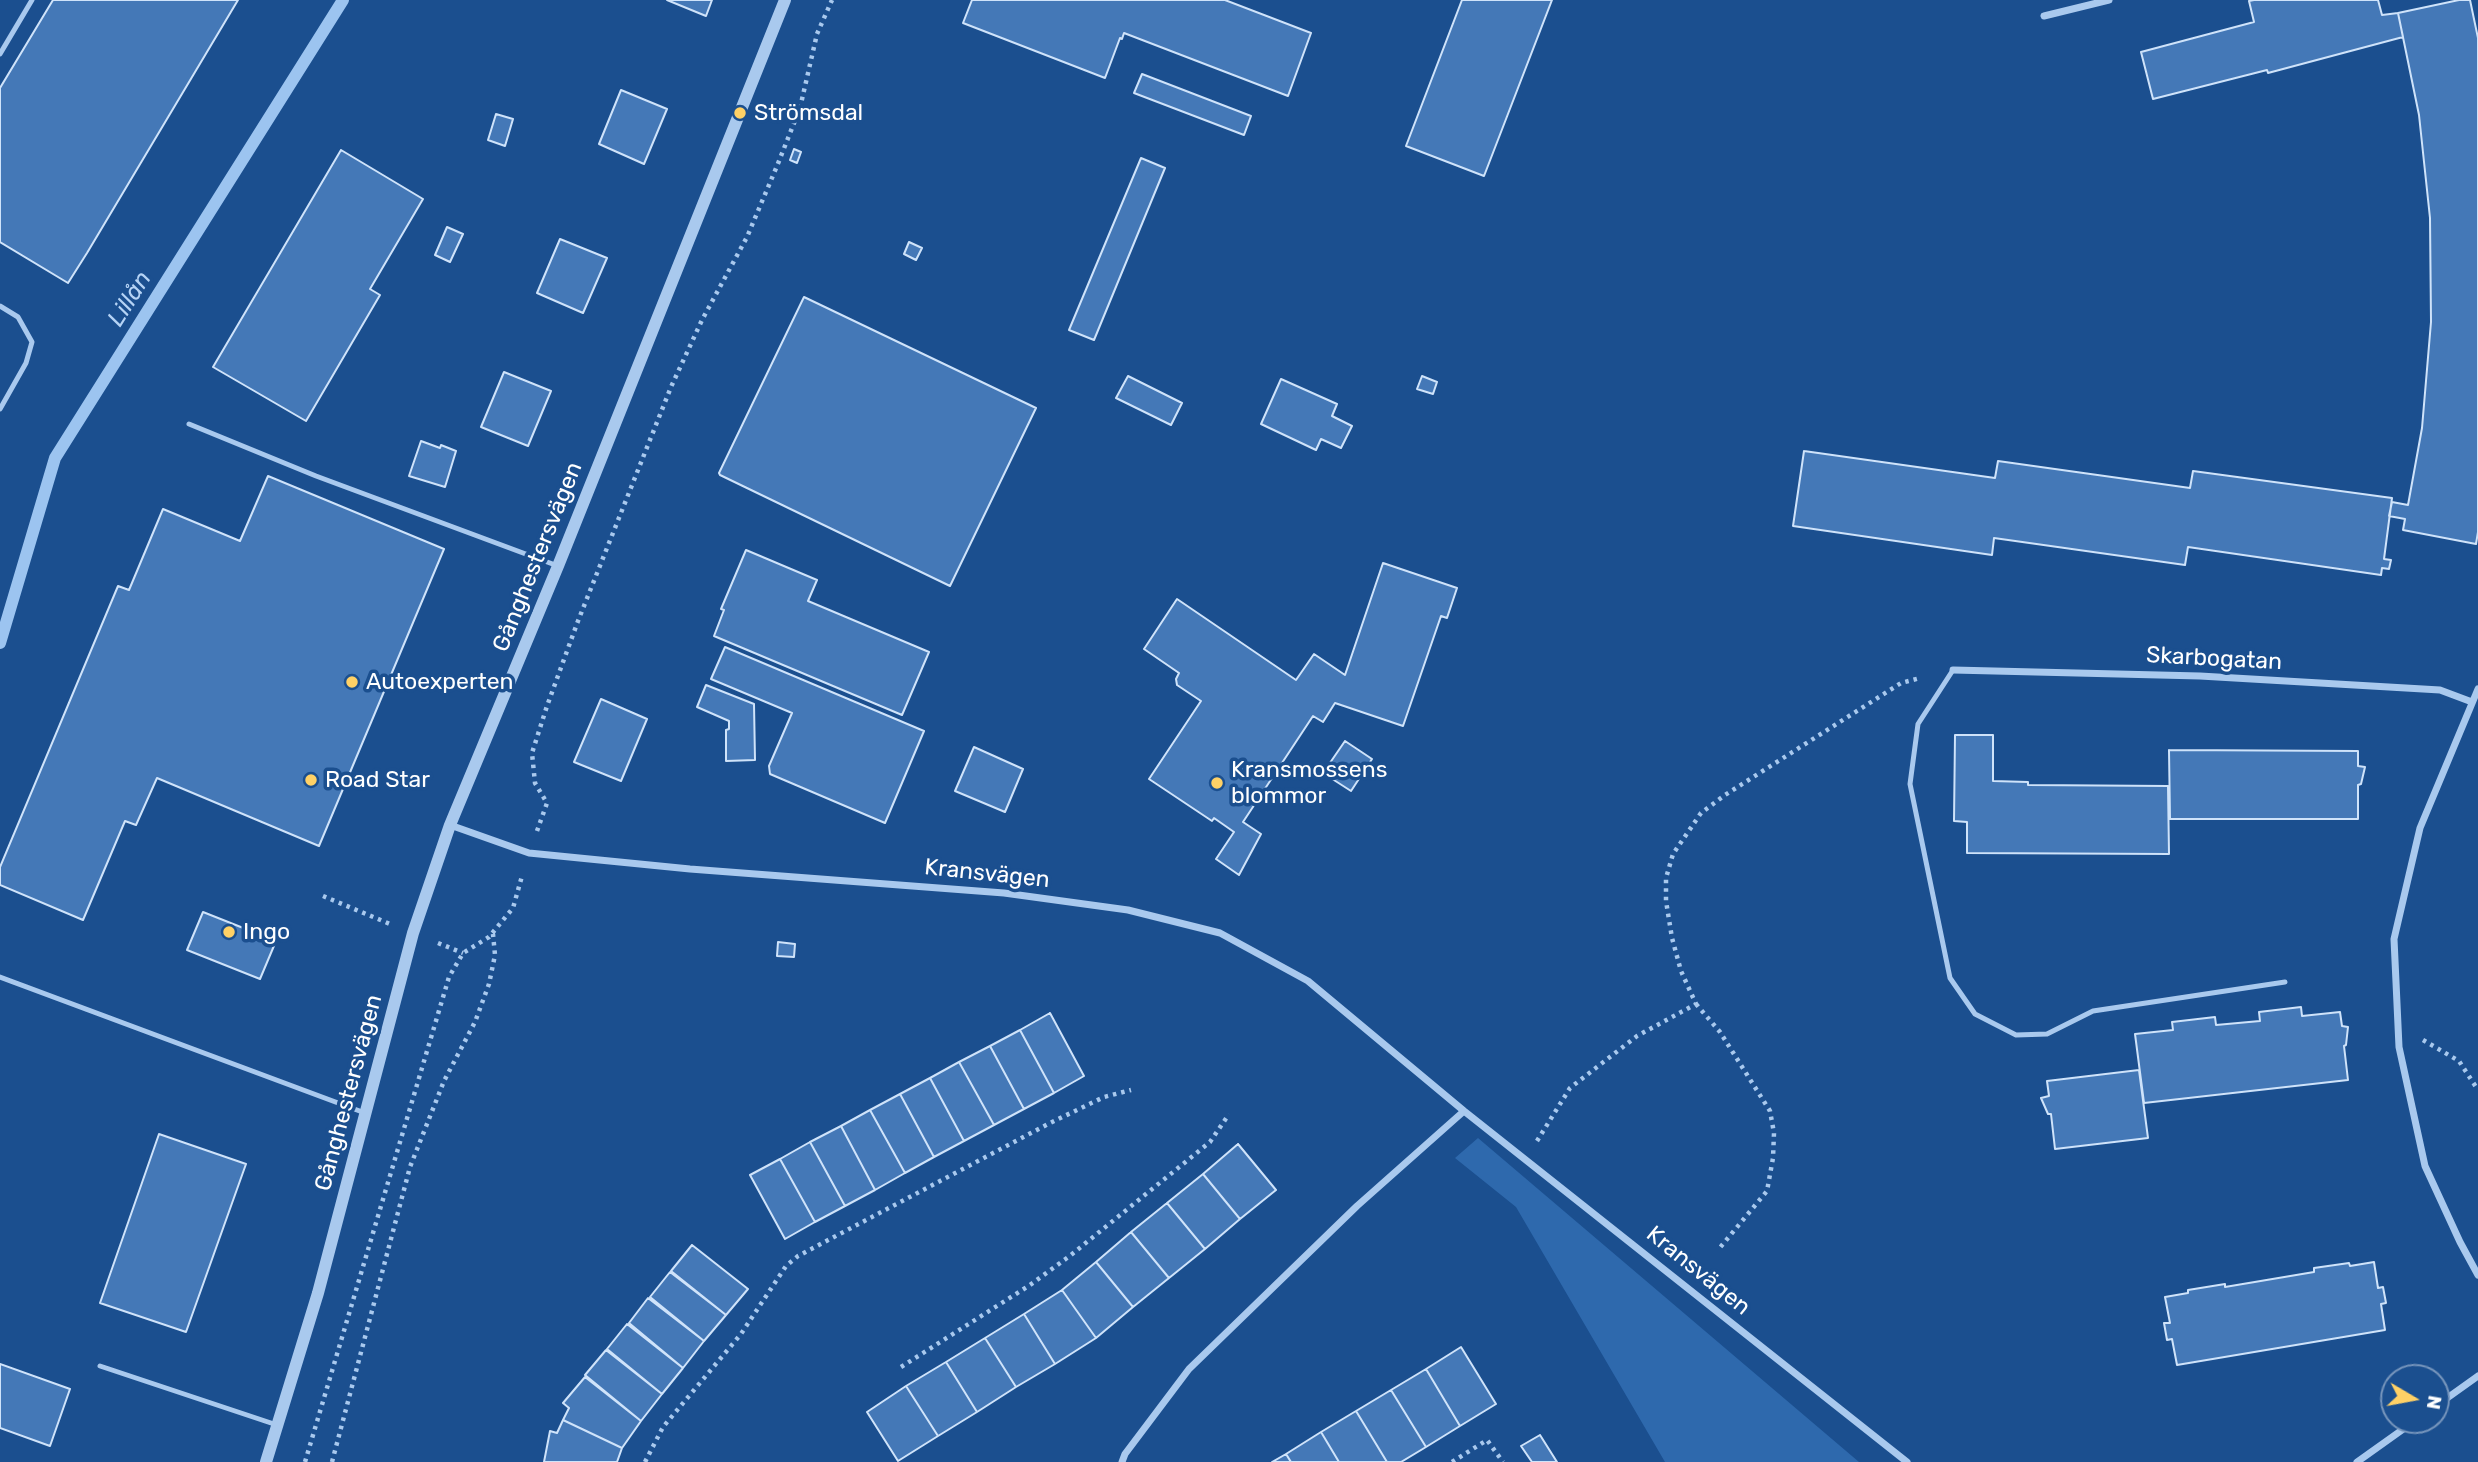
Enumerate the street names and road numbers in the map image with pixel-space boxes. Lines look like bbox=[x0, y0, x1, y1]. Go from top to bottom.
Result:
street label: Gånghestersvägen bbox=[487, 458, 589, 656]
street label: Skarbogatan bbox=[2145, 642, 2283, 676]
street label: Kransvägen bbox=[923, 854, 1051, 894]
street label: Gånghestersvägen bbox=[310, 992, 388, 1194]
street label: Kransvägen bbox=[1640, 1221, 1756, 1321]

